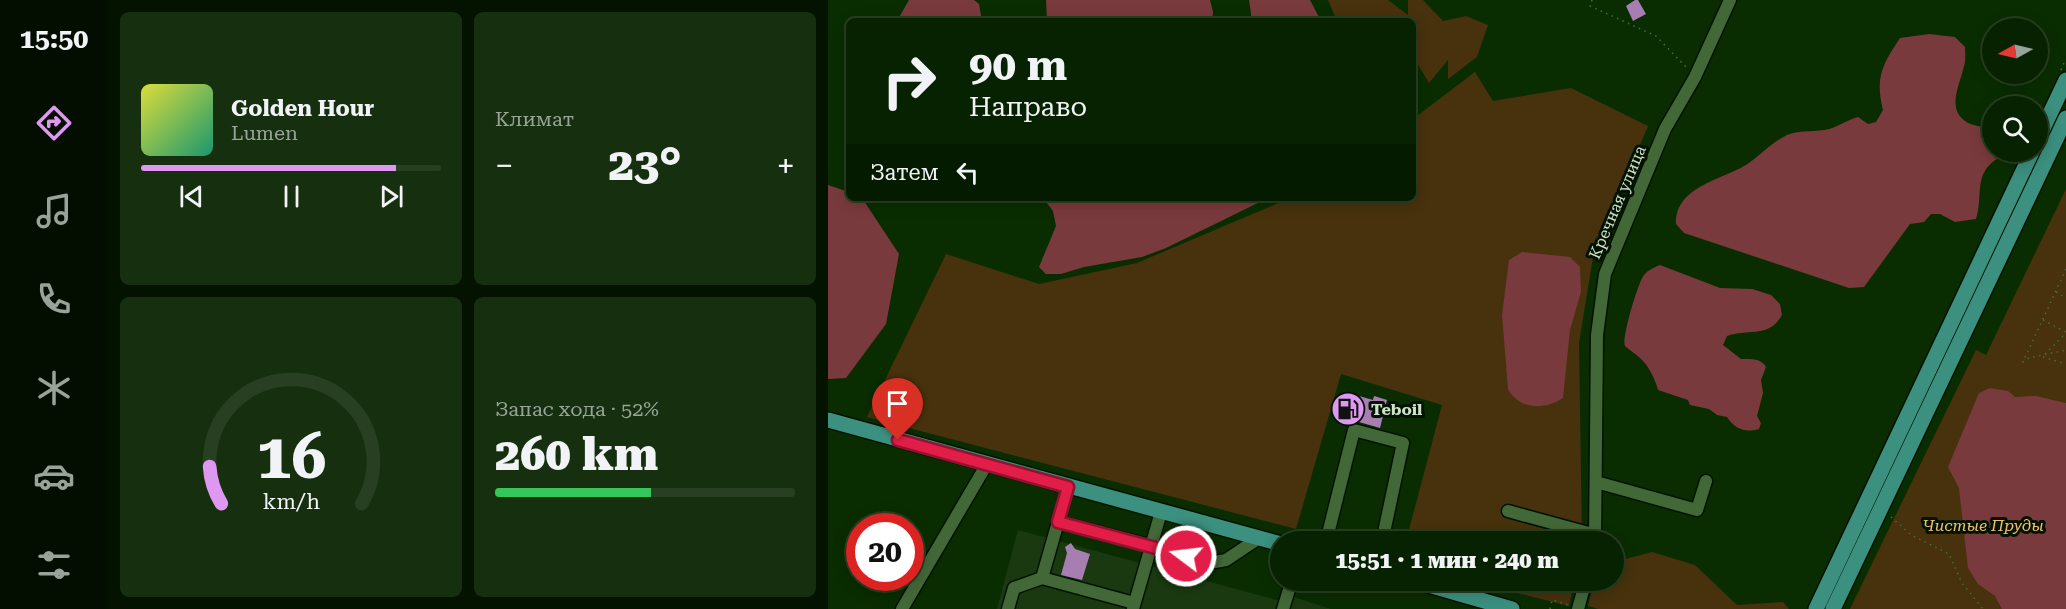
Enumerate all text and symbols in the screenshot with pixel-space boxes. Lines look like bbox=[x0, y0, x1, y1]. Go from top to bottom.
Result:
north arrow bbox=[1982, 18, 2048, 84]
map controls bbox=[1982, 18, 2048, 162]
text: 15:50 bbox=[20, 23, 88, 55]
text: 90 m bbox=[969, 41, 1067, 90]
icon: right bbox=[870, 42, 948, 120]
text: Направо bbox=[969, 91, 1087, 123]
text: Golden Hour bbox=[231, 96, 374, 121]
button: search bbox=[1982, 96, 2048, 162]
icon: directions bbox=[33, 102, 75, 144]
text: Климат bbox=[495, 107, 574, 131]
text: Lumen bbox=[231, 121, 298, 145]
text: 23° bbox=[609, 138, 682, 191]
street label: Кречная улица bbox=[1585, 142, 1650, 262]
text: − bbox=[495, 146, 513, 185]
text: + bbox=[777, 146, 795, 185]
icon: left bbox=[951, 156, 984, 189]
text: Затем bbox=[870, 160, 939, 185]
icon: previous bbox=[175, 180, 208, 213]
icon: pause bbox=[275, 180, 308, 213]
icon: next bbox=[375, 180, 408, 213]
icon: music bbox=[33, 190, 75, 232]
icon: phone bbox=[33, 278, 75, 320]
icon: climate bbox=[33, 367, 75, 409]
pin bbox=[872, 378, 923, 440]
icon: arrive bbox=[881, 387, 914, 420]
fuel station icon: Teboil bbox=[1330, 391, 1366, 427]
text: Запас хода · 52% bbox=[495, 397, 659, 421]
place label: Teboil bbox=[1371, 400, 1423, 419]
text: 16 bbox=[256, 420, 326, 493]
text: 260 km bbox=[495, 428, 658, 481]
icon: car bbox=[33, 455, 75, 497]
text: km/h bbox=[262, 489, 320, 514]
speed limit sign: 20 bbox=[846, 513, 924, 591]
park label: Чистые Пруды bbox=[1922, 516, 2044, 535]
position arrow bbox=[1154, 524, 1218, 588]
icon: filters bbox=[33, 544, 75, 586]
text: 15:51 · 1 мин · 240 m bbox=[1335, 548, 1559, 573]

